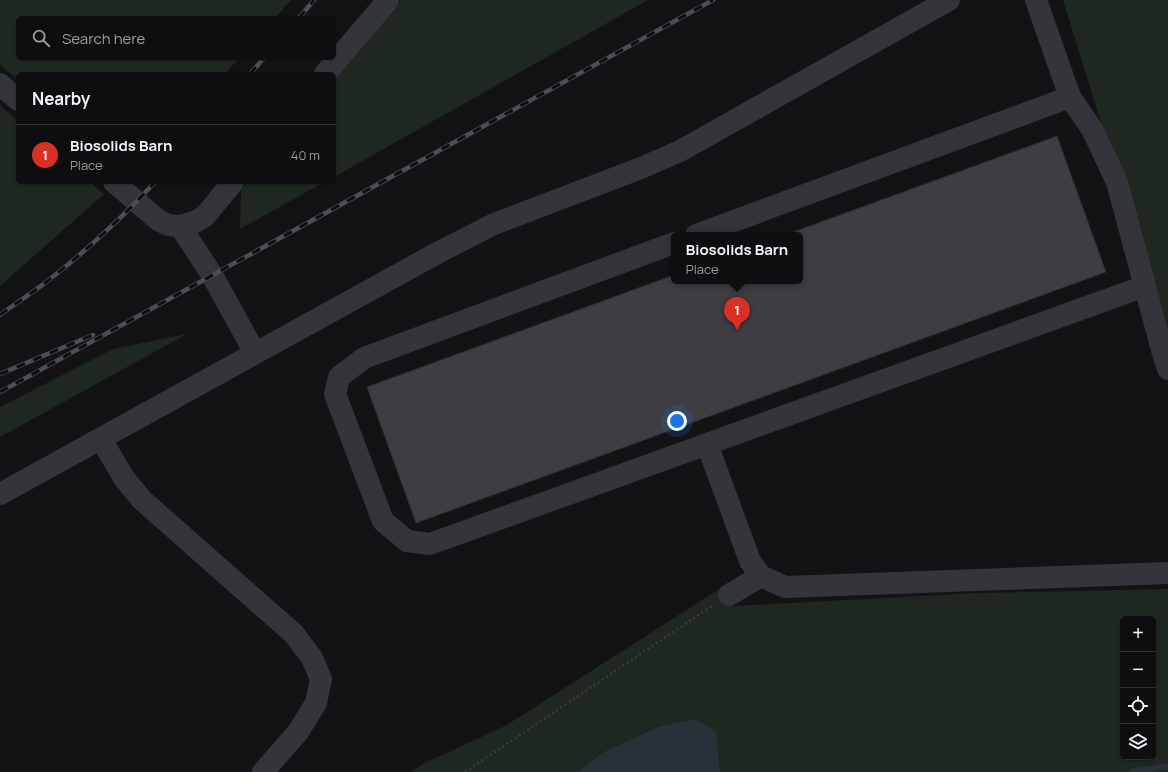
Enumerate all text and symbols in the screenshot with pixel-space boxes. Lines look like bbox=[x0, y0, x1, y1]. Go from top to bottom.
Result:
search box bbox=[16, 16, 336, 60]
icon: search bbox=[30, 27, 52, 49]
text: Search here bbox=[62, 28, 145, 49]
text: Nearby bbox=[32, 87, 90, 110]
text: Biosolids Barn bbox=[70, 135, 172, 156]
text: 1 bbox=[42, 146, 48, 164]
text: 40 m bbox=[291, 146, 320, 164]
text: Place bbox=[70, 156, 103, 174]
popup bbox=[671, 232, 803, 284]
text: Biosolids Barn bbox=[686, 239, 788, 260]
text: Place bbox=[686, 260, 719, 278]
pin: 1 bbox=[724, 297, 750, 330]
your location bbox=[667, 411, 687, 431]
map controls bbox=[1120, 616, 1156, 760]
button: + bbox=[1120, 616, 1156, 652]
button: − bbox=[1120, 652, 1156, 688]
button: locate bbox=[1120, 688, 1156, 724]
button: layers bbox=[1120, 724, 1156, 760]

